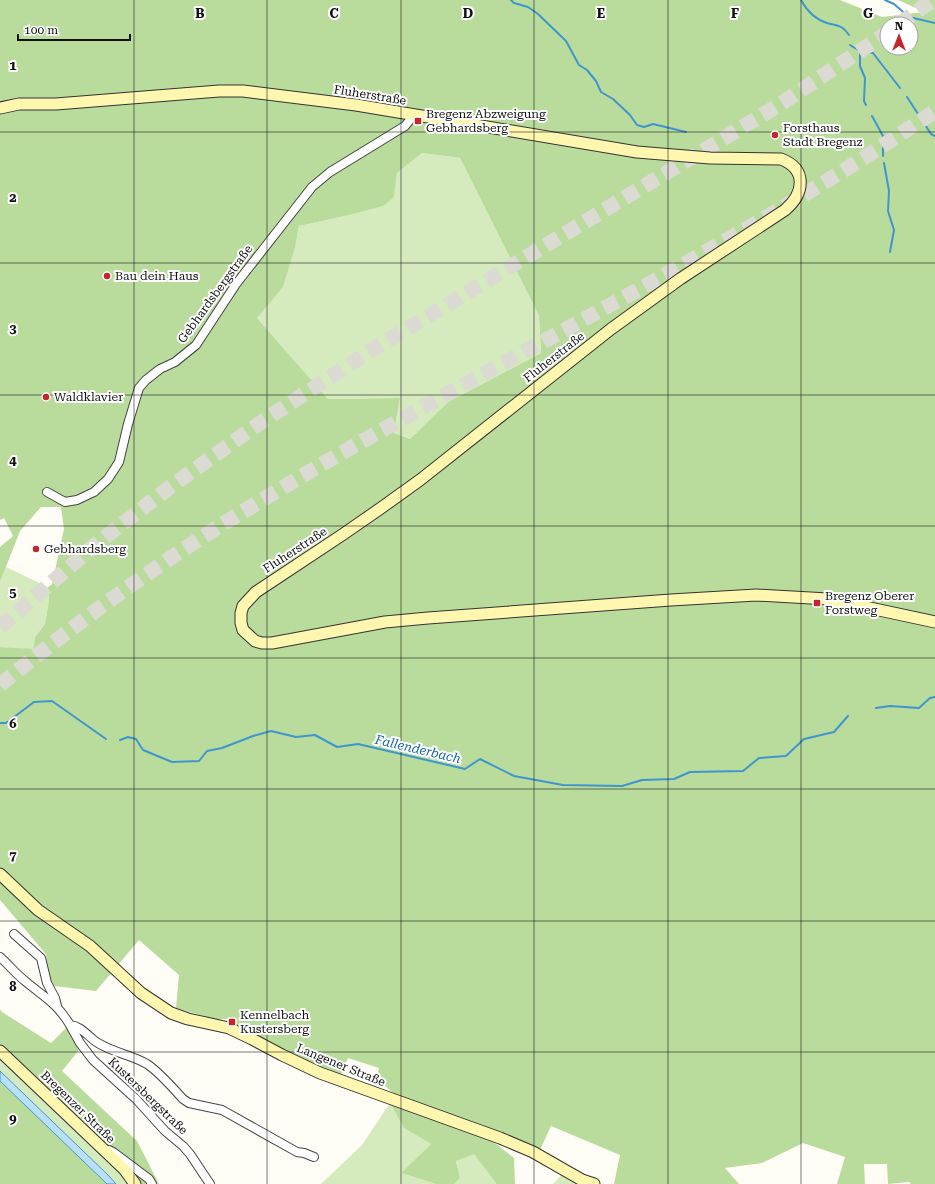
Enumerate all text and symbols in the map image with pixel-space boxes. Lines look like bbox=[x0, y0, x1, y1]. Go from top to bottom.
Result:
text: B bbox=[195, 6, 205, 21]
text: C bbox=[329, 6, 339, 21]
text: D bbox=[463, 6, 473, 21]
text: E bbox=[597, 6, 605, 21]
text: F bbox=[731, 6, 739, 21]
text: G bbox=[863, 6, 873, 21]
scale bar bbox=[18, 16, 130, 42]
north arrow bbox=[879, 16, 919, 56]
text: N bbox=[895, 20, 904, 33]
text: 100 m bbox=[24, 23, 58, 37]
text: 1 bbox=[9, 58, 17, 73]
street label: Fluherstraße bbox=[333, 82, 408, 108]
place label: Bregenz Abzweigung Gebhardsberg bbox=[426, 107, 546, 135]
marker: Bregenz Abzweigung Gebhardsberg bbox=[413, 116, 423, 126]
place label: Forsthaus Stadt Bregenz bbox=[783, 121, 863, 149]
marker: Forsthaus Stadt Bregenz bbox=[770, 130, 780, 140]
text: 2 bbox=[9, 190, 17, 205]
street label: Gebhardsbergstraße bbox=[175, 242, 255, 346]
place label: Bau dein Haus bbox=[115, 269, 199, 283]
marker: Bau dein Haus bbox=[102, 271, 112, 281]
text: 3 bbox=[9, 321, 17, 336]
street label: Fluherstraße bbox=[521, 329, 587, 385]
place label: Waldklavier bbox=[54, 390, 123, 404]
marker: Waldklavier bbox=[41, 392, 51, 402]
text: 4 bbox=[9, 453, 17, 468]
street label: Fluherstraße bbox=[260, 524, 330, 576]
place label: Gebhardsberg bbox=[44, 542, 126, 556]
marker: Gebhardsberg bbox=[31, 544, 41, 554]
text: 5 bbox=[9, 585, 17, 600]
place label: Bregenz Oberer Forstweg bbox=[825, 589, 914, 617]
marker: Bregenz Oberer Forstweg bbox=[812, 598, 822, 608]
text: 6 bbox=[9, 716, 17, 731]
water label: Fallenderbach bbox=[373, 732, 462, 766]
text: 7 bbox=[9, 848, 17, 863]
text: 8 bbox=[9, 979, 17, 994]
place label: Kennelbach Kustersberg bbox=[240, 1008, 309, 1036]
marker: Kennelbach Kustersberg bbox=[227, 1017, 237, 1027]
street label: Langener Straße bbox=[295, 1041, 388, 1089]
street label: Kustersbergstraße bbox=[106, 1055, 191, 1138]
street label: Bregenzer Straße bbox=[38, 1068, 118, 1146]
text: 9 bbox=[9, 1111, 17, 1126]

